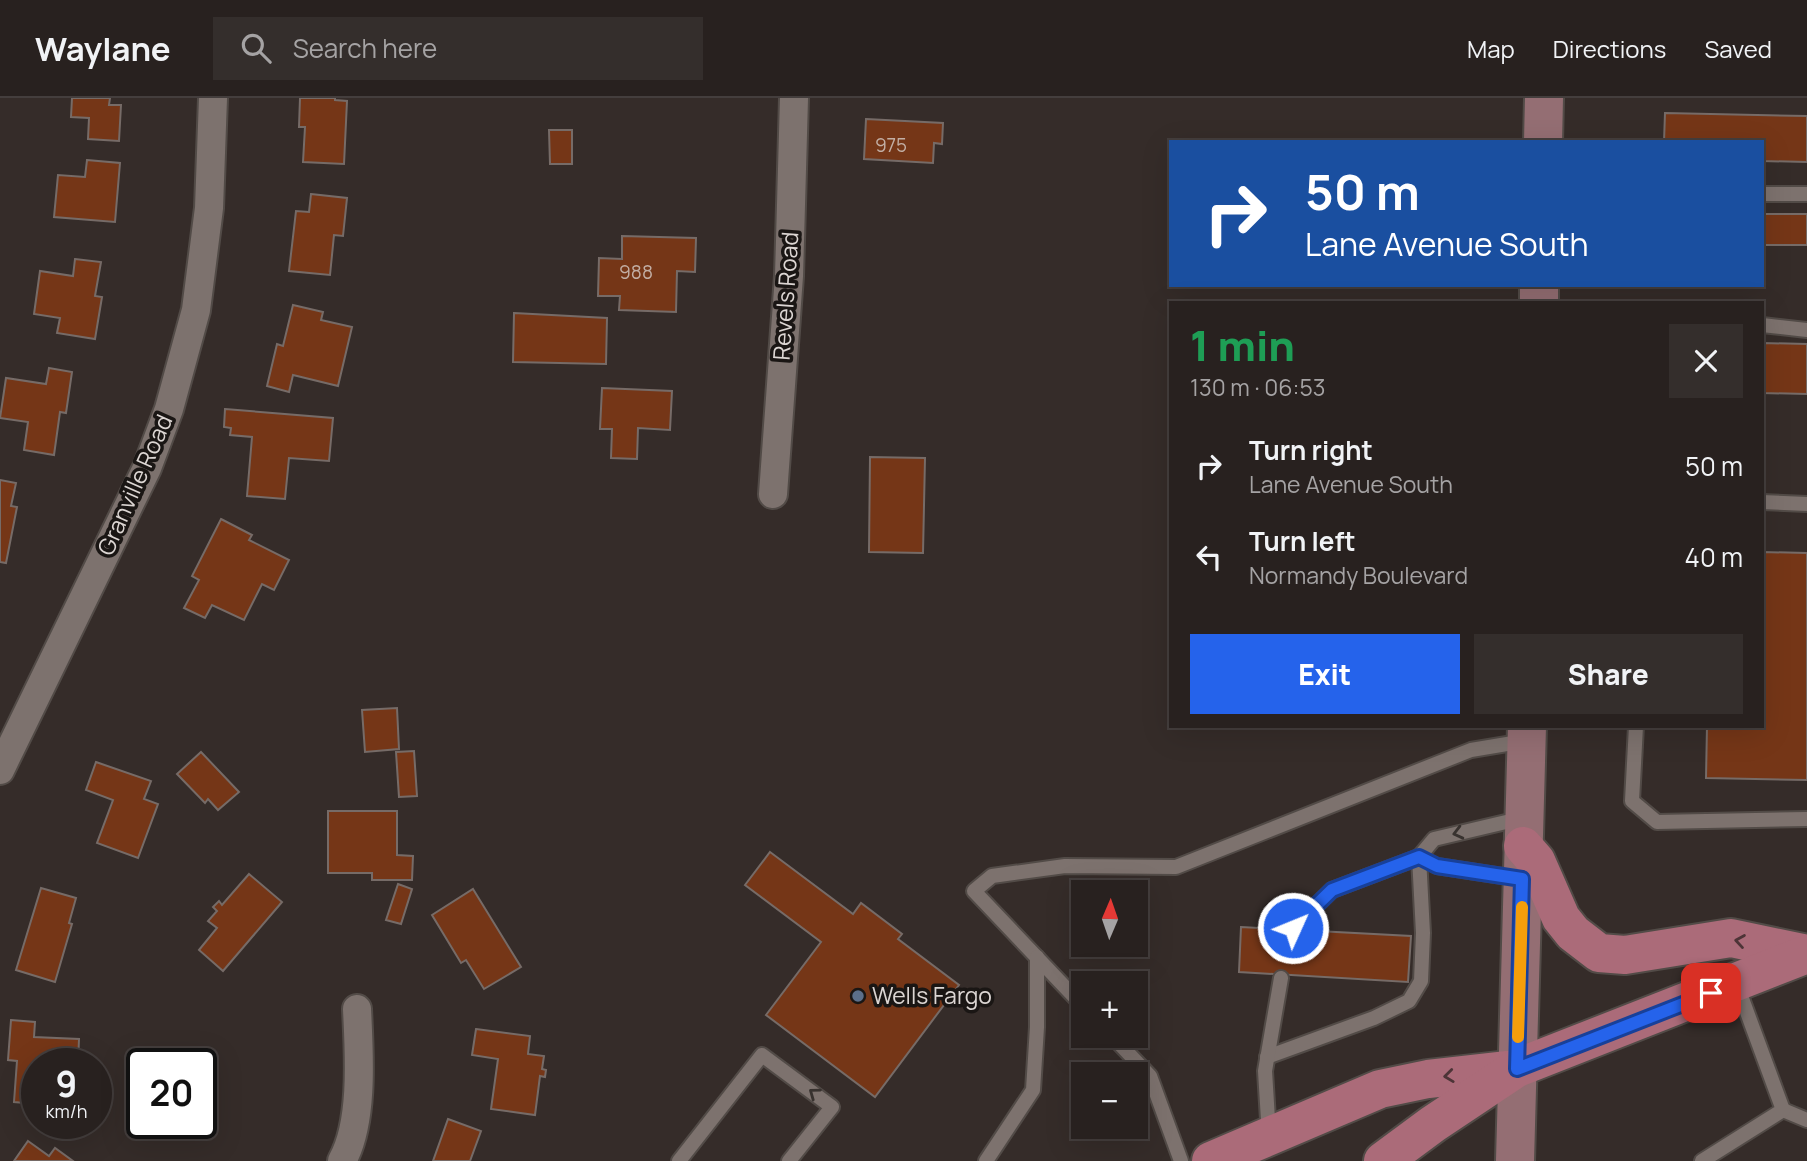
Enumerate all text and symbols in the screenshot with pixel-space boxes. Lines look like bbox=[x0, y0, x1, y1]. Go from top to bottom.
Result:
search box bbox=[213, 17, 703, 80]
text: Waylane bbox=[35, 26, 171, 71]
icon: search bbox=[237, 29, 275, 67]
text: Search here bbox=[293, 30, 437, 66]
text: Map bbox=[1467, 32, 1515, 65]
text: Directions bbox=[1553, 32, 1666, 65]
text: Saved bbox=[1704, 32, 1772, 65]
house number: 975 bbox=[875, 132, 907, 158]
text: 50 m bbox=[1305, 158, 1420, 225]
icon: right bbox=[1190, 168, 1281, 259]
text: Lane Avenue South bbox=[1305, 222, 1589, 266]
street label: Revels Road bbox=[765, 231, 805, 361]
house number: 988 bbox=[619, 259, 653, 285]
text: 1 min bbox=[1190, 316, 1295, 374]
button: close bbox=[1669, 324, 1743, 398]
text: 130 m · 06:53 bbox=[1190, 371, 1325, 403]
street label: Granville Road bbox=[89, 409, 179, 560]
text: Turn right bbox=[1249, 432, 1373, 468]
icon: right bbox=[1190, 447, 1228, 485]
text: 50 m bbox=[1685, 448, 1743, 484]
text: Lane Avenue South bbox=[1249, 468, 1453, 500]
text: Turn left bbox=[1249, 523, 1356, 559]
icon: left bbox=[1190, 538, 1228, 576]
text: 40 m bbox=[1685, 539, 1743, 575]
text: Normandy Boulevard bbox=[1249, 559, 1468, 591]
button: Exit bbox=[1190, 634, 1460, 714]
button: Share bbox=[1474, 634, 1743, 714]
one-way arrow bbox=[1452, 825, 1464, 840]
north arrow bbox=[1071, 880, 1148, 957]
map controls bbox=[1071, 880, 1148, 1139]
position arrow bbox=[1256, 891, 1330, 965]
one-way arrow bbox=[1734, 934, 1746, 949]
pin bbox=[1681, 963, 1741, 1023]
button: + bbox=[1071, 971, 1148, 1048]
icon: arrive bbox=[1692, 974, 1730, 1012]
place label: Wells Fargo bbox=[872, 979, 992, 1011]
marker: Wells Fargo bbox=[850, 988, 866, 1004]
speed limit sign: 20 bbox=[126, 1048, 217, 1139]
text: 9 bbox=[56, 1060, 77, 1108]
button: − bbox=[1071, 1062, 1148, 1139]
one-way arrow bbox=[1443, 1069, 1455, 1084]
one-way arrow bbox=[809, 1089, 822, 1101]
text: km/h bbox=[46, 1099, 87, 1123]

